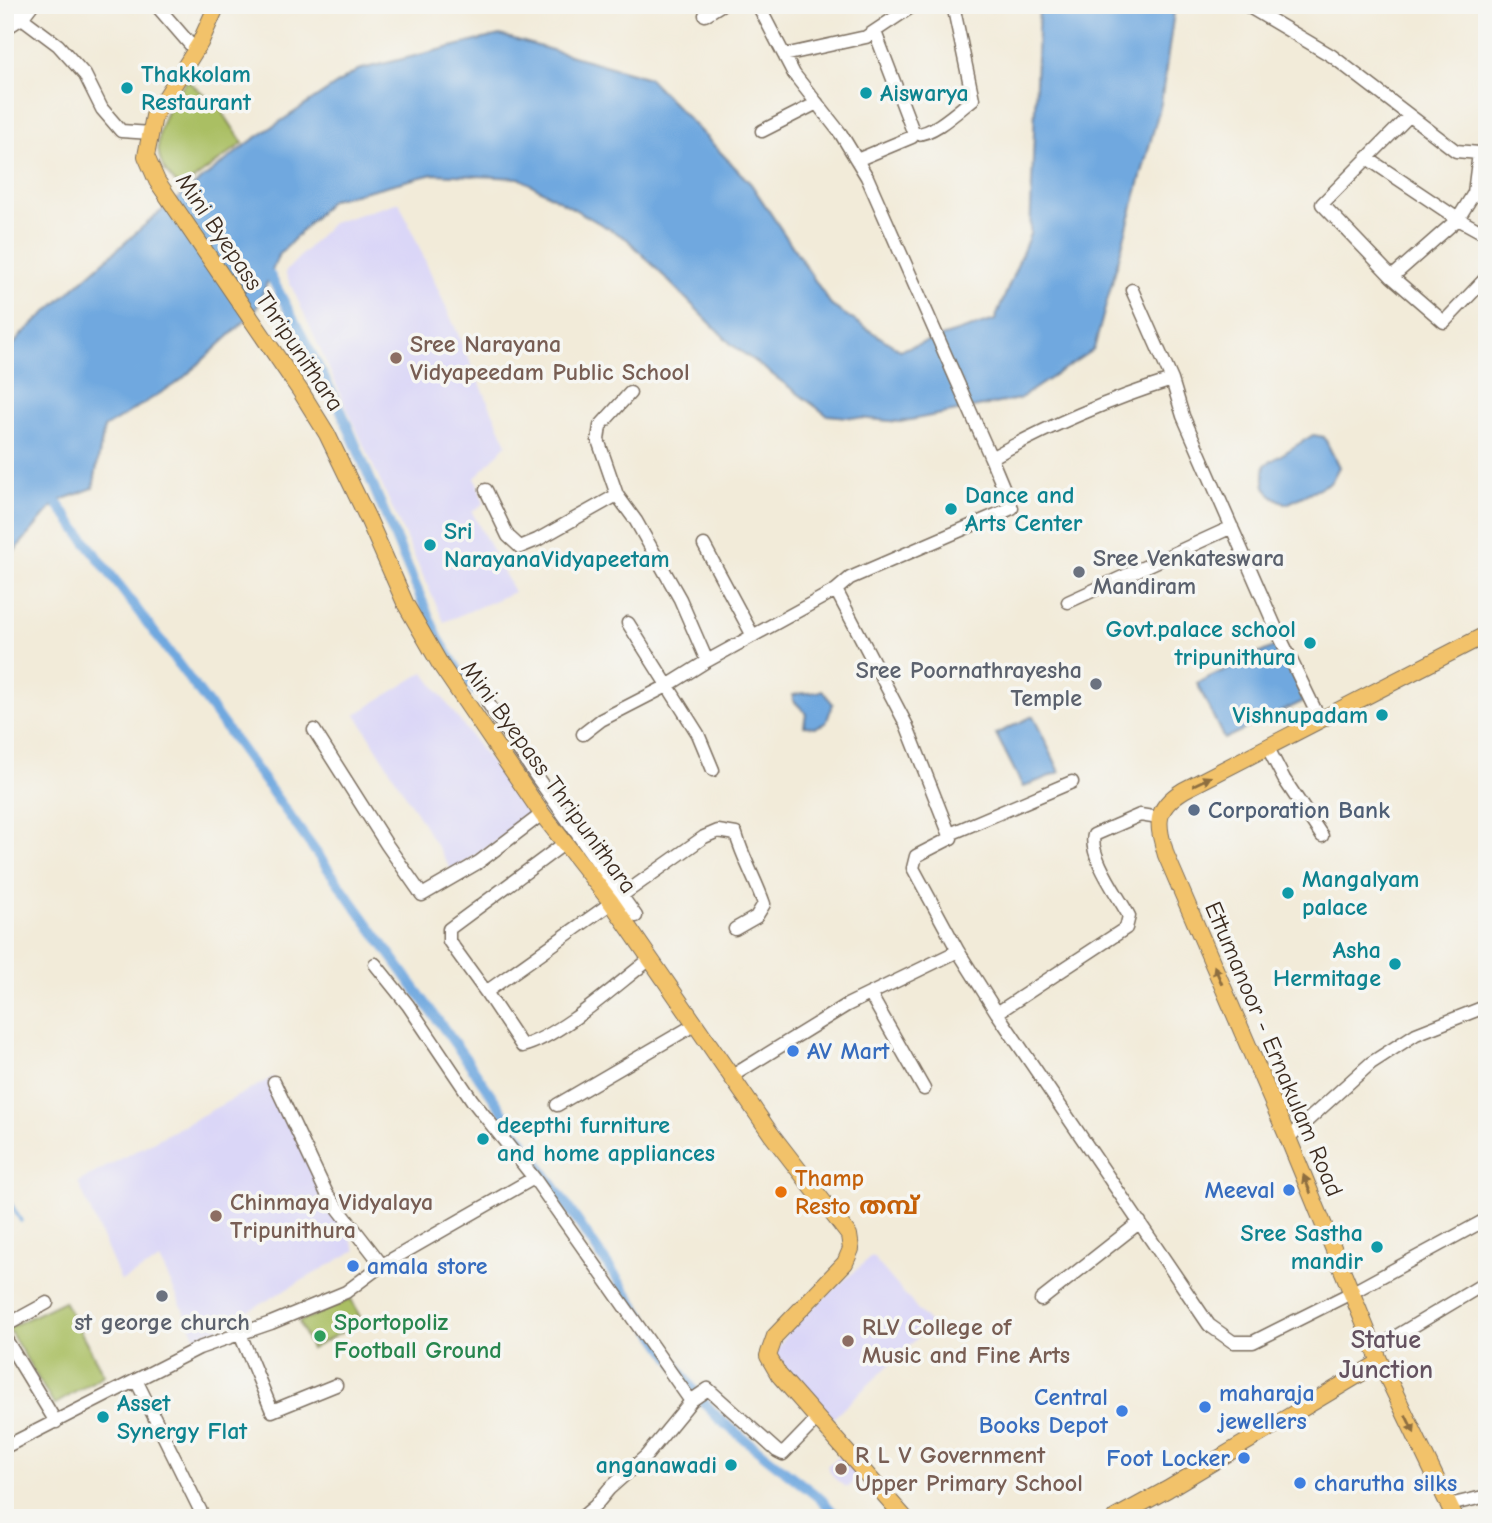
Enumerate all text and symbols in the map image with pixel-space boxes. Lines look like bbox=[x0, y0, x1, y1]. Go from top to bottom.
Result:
place label: Thakkolam Restaurant bbox=[141, 60, 252, 116]
place label: Aiswarya bbox=[880, 79, 969, 107]
marker: Thakkolam Restaurant bbox=[119, 80, 135, 96]
marker: Aiswarya bbox=[858, 85, 874, 101]
street label: Mini Byepass Thripunithara bbox=[170, 168, 350, 416]
place label: Sree Narayana Vidyapeedam Public School bbox=[410, 330, 690, 386]
marker: Sree Narayana Vidyapeedam Public School bbox=[388, 350, 404, 366]
place label: Dance and Arts Center bbox=[965, 481, 1083, 537]
marker: Dance and Arts Center bbox=[943, 501, 959, 517]
place label: Sri NarayanaVidyapeetam bbox=[444, 517, 670, 573]
marker: Sri NarayanaVidyapeetam bbox=[422, 537, 438, 553]
place label: Sree Venkateswara Mandiram bbox=[1093, 544, 1284, 600]
marker: Sree Venkateswara Mandiram bbox=[1071, 564, 1087, 580]
place label: Govt.palace school tripunithura bbox=[1106, 615, 1296, 671]
marker: Govt.palace school tripunithura bbox=[1302, 635, 1318, 651]
street label: Mini Byepass Thripunithara bbox=[455, 655, 643, 899]
place label: Sree Poornathrayesha Temple bbox=[856, 656, 1082, 712]
marker: Sree Poornathrayesha Temple bbox=[1088, 676, 1104, 692]
place label: Vishnupadam bbox=[1232, 701, 1368, 729]
marker: Vishnupadam bbox=[1374, 707, 1390, 723]
one-way arrow bbox=[1192, 776, 1212, 787]
place label: Corporation Bank bbox=[1208, 796, 1390, 824]
marker: Corporation Bank bbox=[1186, 802, 1202, 818]
place label: Mangalyam palace bbox=[1302, 865, 1419, 921]
marker: Mangalyam palace bbox=[1280, 885, 1296, 901]
street label: Ettumanoor - Ernakulam Road bbox=[1199, 897, 1349, 1201]
place label: Asha Hermitage bbox=[1273, 936, 1381, 992]
marker: Asha Hermitage bbox=[1387, 956, 1403, 972]
one-way arrow bbox=[1212, 964, 1223, 985]
place label: AV Mart bbox=[807, 1037, 891, 1065]
marker: AV Mart bbox=[785, 1043, 801, 1059]
place label: deepthi furniture and home appliances bbox=[497, 1111, 715, 1167]
marker: deepthi furniture and home appliances bbox=[475, 1131, 491, 1147]
place label: Thamp Resto തമ്പ് bbox=[795, 1164, 921, 1220]
one-way arrow bbox=[1301, 1174, 1313, 1194]
place label: Meeval bbox=[1204, 1176, 1275, 1204]
marker: Meeval bbox=[1281, 1182, 1297, 1198]
marker: Thamp Resto തമ്പ് bbox=[773, 1184, 789, 1200]
place label: Chinmaya Vidyalaya Tripunithura bbox=[230, 1188, 433, 1244]
marker: Chinmaya Vidyalaya Tripunithura bbox=[208, 1208, 224, 1224]
place label: Sree Sastha mandir bbox=[1241, 1219, 1363, 1275]
marker: Sree Sastha mandir bbox=[1369, 1239, 1385, 1255]
place label: amala store bbox=[367, 1252, 488, 1280]
marker: amala store bbox=[345, 1258, 361, 1274]
marker: st george church bbox=[154, 1288, 170, 1304]
place label: st george church bbox=[74, 1308, 250, 1336]
place label: Sportopoliz Football Ground bbox=[334, 1308, 502, 1364]
place label: RLV College of Music and Fine Arts bbox=[862, 1313, 1070, 1369]
district label: Statue Junction bbox=[1339, 1325, 1433, 1385]
marker: Sportopoliz Football Ground bbox=[312, 1328, 328, 1344]
marker: RLV College of Music and Fine Arts bbox=[840, 1333, 856, 1349]
place label: maharaja jewellers bbox=[1216, 1379, 1315, 1435]
place label: Central Books Depot bbox=[979, 1383, 1109, 1439]
place label: Asset Synergy Flat bbox=[117, 1389, 248, 1445]
marker: maharaja jewellers bbox=[1197, 1399, 1213, 1415]
marker: Central Books Depot bbox=[1114, 1403, 1130, 1419]
marker: Asset Synergy Flat bbox=[95, 1409, 111, 1425]
one-way arrow bbox=[1404, 1414, 1415, 1434]
place label: R L V Government Upper Primary School bbox=[855, 1441, 1083, 1497]
place label: Foot Locker bbox=[1106, 1444, 1230, 1472]
marker: Foot Locker bbox=[1236, 1450, 1252, 1466]
place label: anganawadi bbox=[596, 1451, 717, 1479]
marker: anganawadi bbox=[723, 1457, 739, 1473]
marker: R L V Government Upper Primary School bbox=[833, 1461, 849, 1477]
place label: charutha silks bbox=[1314, 1469, 1457, 1497]
marker: charutha silks bbox=[1292, 1475, 1308, 1491]

